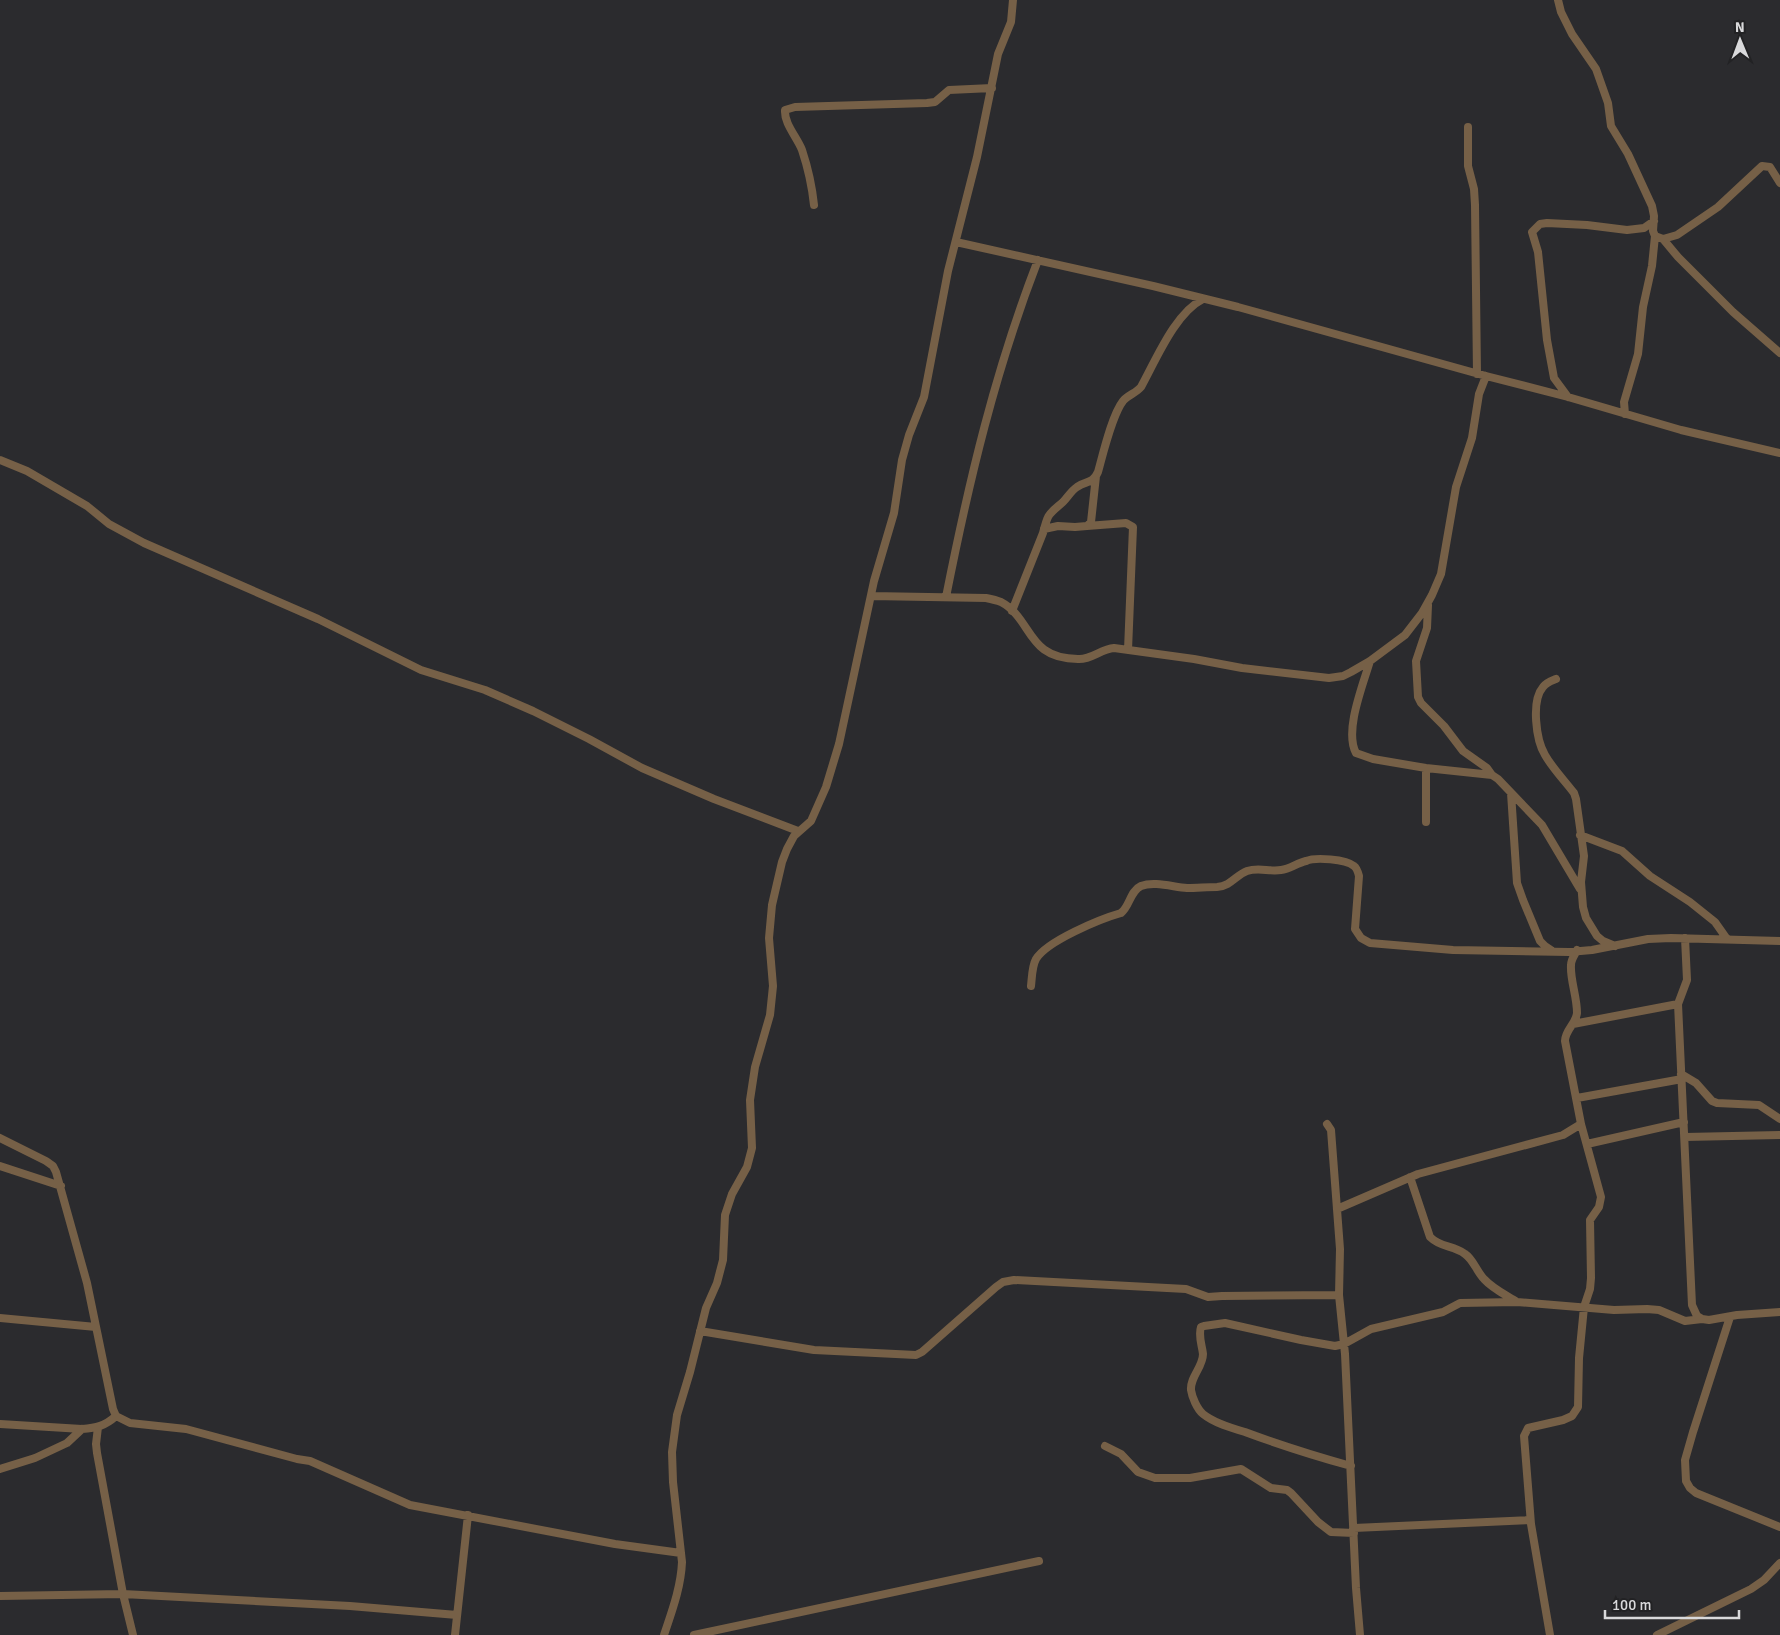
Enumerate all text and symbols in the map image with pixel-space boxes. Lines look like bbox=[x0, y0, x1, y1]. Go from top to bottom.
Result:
north arrow bbox=[1715, 15, 1765, 65]
text: N bbox=[1735, 19, 1745, 36]
scale bar bbox=[1605, 1588, 1739, 1620]
text: 100 m bbox=[1612, 1596, 1652, 1614]

